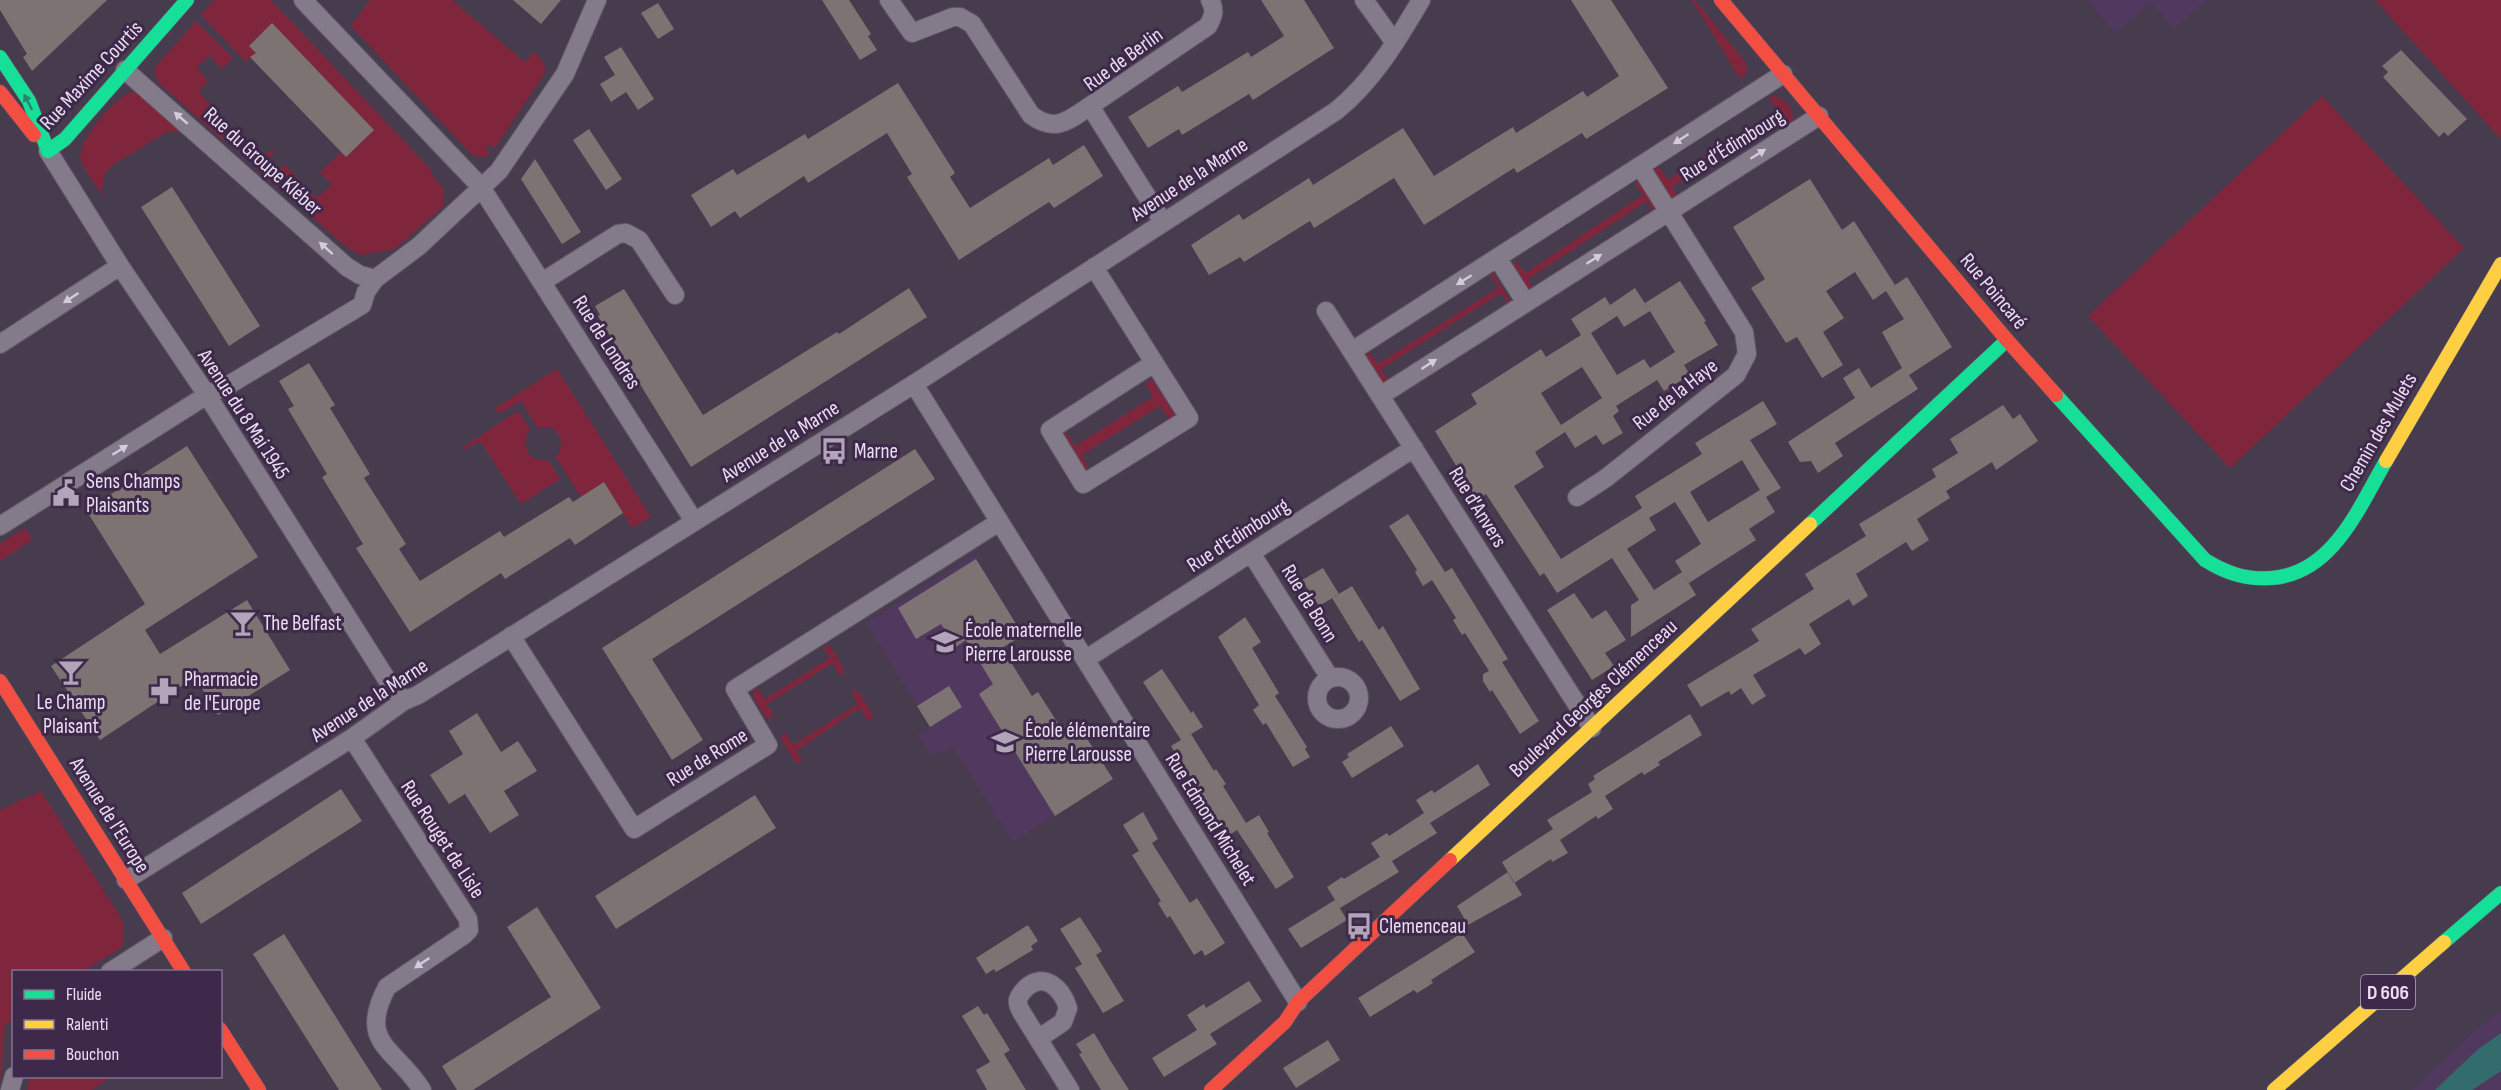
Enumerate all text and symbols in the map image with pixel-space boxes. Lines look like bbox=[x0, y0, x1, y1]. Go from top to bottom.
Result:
street label: Rue Maxime Courtis bbox=[35, 16, 148, 135]
street label: Rue de Berlin bbox=[1079, 22, 1168, 97]
one-way arrow bbox=[23, 94, 33, 111]
street label: Rue du Groupe Kléber bbox=[198, 102, 327, 221]
street label: Rue d’Édimbourg bbox=[1676, 104, 1789, 187]
one-way arrow bbox=[174, 112, 189, 125]
street label: Avenue de la Marne bbox=[1125, 132, 1253, 227]
one-way arrow bbox=[1673, 134, 1689, 145]
one-way arrow bbox=[1750, 149, 1766, 160]
one-way arrow bbox=[319, 241, 334, 255]
street label: Rue Poincaré bbox=[1955, 248, 2032, 334]
one-way arrow bbox=[1586, 254, 1602, 265]
one-way arrow bbox=[1456, 274, 1472, 285]
street label: Rue de Londres bbox=[567, 291, 646, 394]
one-way arrow bbox=[63, 292, 79, 303]
street label: Avenue du 8 Mai 1945 bbox=[192, 344, 295, 484]
street label: Rue de la Haye bbox=[1628, 353, 1723, 435]
one-way arrow bbox=[1421, 359, 1438, 370]
street label: Chemin des Mulets bbox=[2334, 369, 2422, 496]
street label: Avenue de la Marne bbox=[716, 395, 844, 488]
bus stop icon: Marne bbox=[819, 436, 849, 466]
place label: Marne bbox=[854, 439, 898, 464]
one-way arrow bbox=[112, 444, 129, 455]
street label: Rue d'Anvers bbox=[1443, 462, 1512, 552]
place label: Sens Champs Plaisants bbox=[86, 469, 180, 518]
public building icon: Sens Champs Plaisants bbox=[51, 478, 81, 508]
street label: Rue d'Edimbourg bbox=[1182, 493, 1294, 578]
street label: Rue de Bonn bbox=[1276, 560, 1343, 647]
bar icon: The Belfast bbox=[228, 608, 258, 638]
place label: The Belfast bbox=[263, 611, 342, 636]
street label: Boulevard Georges Clémenceau bbox=[1504, 614, 1683, 783]
place label: École maternelle Pierre Larousse bbox=[965, 618, 1082, 667]
school or university icon: École maternelle Pierre Larousse bbox=[930, 627, 960, 657]
street label: Avenue de la Marne bbox=[305, 653, 433, 748]
bar icon: Le Champ Plaisant bbox=[56, 657, 86, 687]
place label: Pharmacie de l'Europe bbox=[184, 667, 261, 716]
pharmacy icon: Pharmacie de l'Europe bbox=[149, 676, 179, 706]
place label: Le Champ Plaisant bbox=[37, 690, 105, 739]
place label: École élémentaire Pierre Larousse bbox=[1025, 718, 1151, 767]
street label: Rue de Rome bbox=[662, 723, 752, 792]
school or university icon: École élémentaire Pierre Larousse bbox=[990, 727, 1020, 757]
street label: Rue Edmond Michelet bbox=[1160, 748, 1261, 890]
street label: Avenue de l'Europe bbox=[64, 752, 155, 878]
street label: Rue Rouget de Lisle bbox=[395, 776, 490, 903]
bus stop icon: Clemenceau bbox=[1344, 911, 1374, 941]
place label: Clemenceau bbox=[1379, 914, 1466, 939]
one-way arrow bbox=[414, 958, 430, 969]
legend bbox=[12, 970, 222, 1078]
road number: D 606 bbox=[2361, 975, 2415, 1009]
text: Fluide bbox=[66, 984, 102, 1005]
text: Ralenti bbox=[66, 1014, 108, 1035]
text: Bouchon bbox=[66, 1044, 119, 1065]

